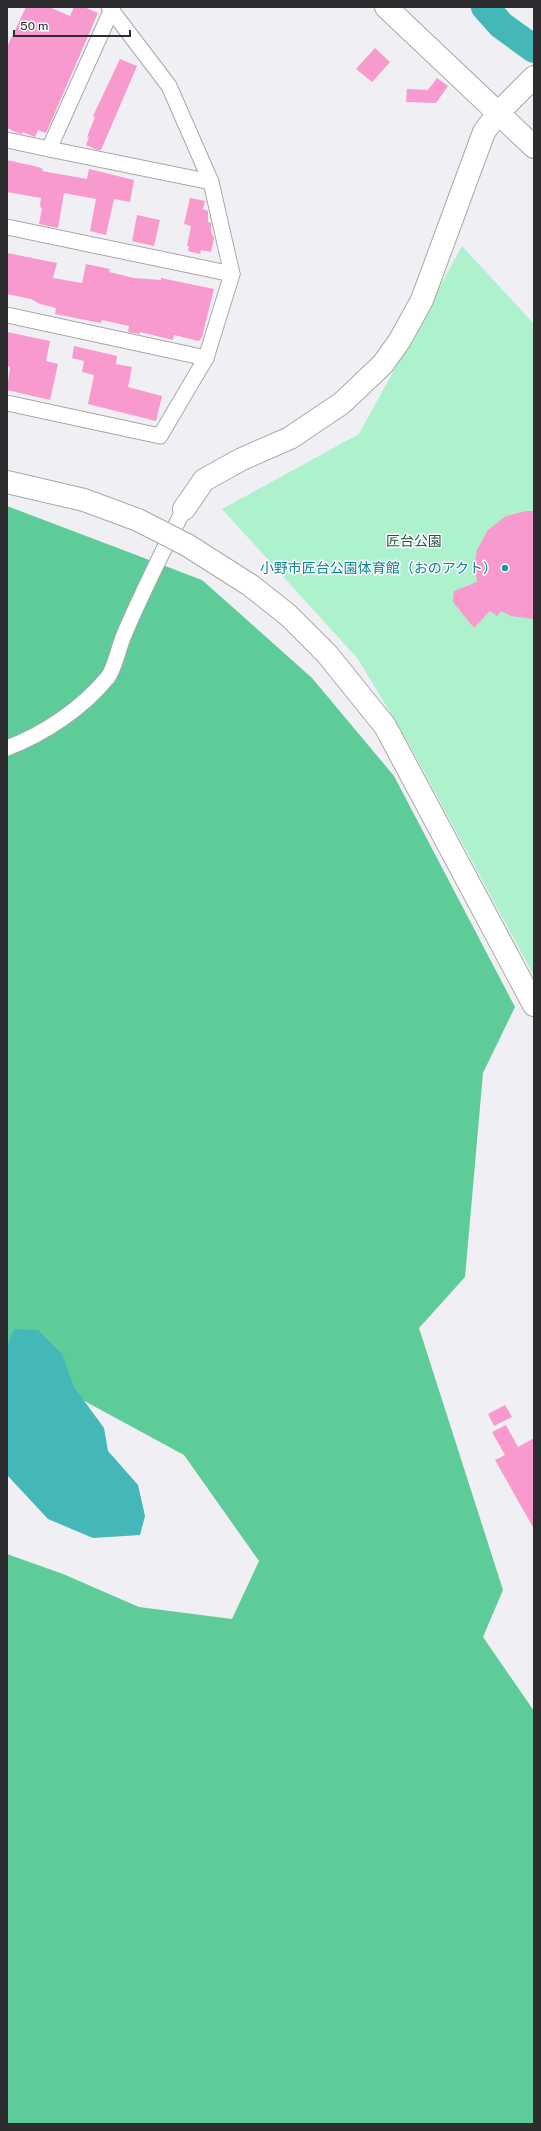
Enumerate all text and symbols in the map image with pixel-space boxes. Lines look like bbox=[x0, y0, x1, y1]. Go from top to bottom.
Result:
scale bar bbox=[14, 12, 130, 38]
text: 50 m bbox=[20, 19, 48, 33]
park label: 匠台公園 bbox=[386, 533, 442, 549]
place label: 小野市匠台公園体育館（おのアクト） bbox=[260, 560, 497, 576]
marker: 小野市匠台公園体育館（おのアクト） bbox=[500, 563, 510, 573]

